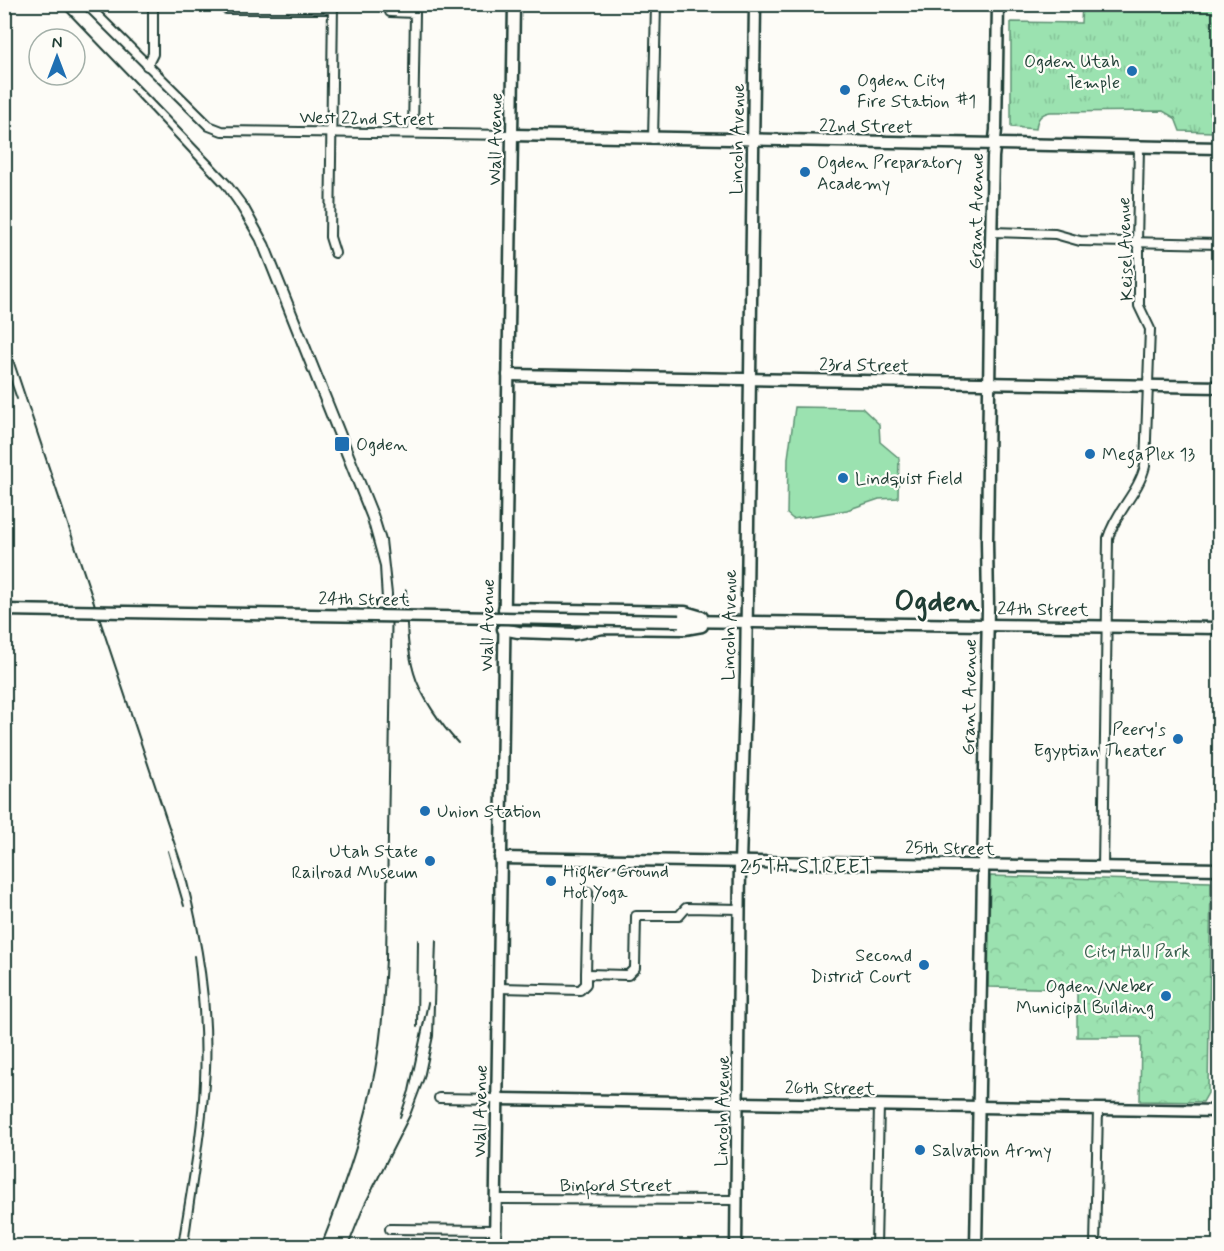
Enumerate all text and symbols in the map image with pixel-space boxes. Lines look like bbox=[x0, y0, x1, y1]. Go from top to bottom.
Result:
north arrow bbox=[27, 27, 87, 87]
text: N bbox=[52, 33, 62, 54]
place label: Ogden Utah Temple bbox=[1024, 50, 1120, 95]
marker: Ogden Utah Temple bbox=[1125, 64, 1139, 78]
place label: Ogden City Fire Station #1 bbox=[857, 69, 976, 114]
street label: Lincoln Avenue bbox=[725, 83, 751, 195]
marker: Ogden City Fire Station #1 bbox=[838, 83, 852, 97]
street label: Wall Avenue bbox=[483, 92, 509, 186]
street label: West 22nd Street bbox=[299, 106, 435, 132]
street label: 22nd Street bbox=[819, 114, 913, 140]
place label: Ogden Preparatory Academy bbox=[817, 151, 962, 196]
street label: Grant Avenue bbox=[964, 153, 990, 270]
marker: Ogden Preparatory Academy bbox=[798, 165, 812, 179]
street label: Keisel Avenue bbox=[1112, 197, 1140, 301]
street label: 23rd Street bbox=[819, 353, 909, 379]
place label: Ogden bbox=[356, 433, 407, 457]
marker: Ogden bbox=[333, 435, 351, 453]
place label: MegaPlex 13 bbox=[1102, 443, 1196, 469]
marker: MegaPlex 13 bbox=[1083, 447, 1097, 461]
place label: Lindquist Field bbox=[855, 467, 963, 491]
marker: Lindquist Field bbox=[836, 471, 850, 485]
street label: Lincoln Avenue bbox=[717, 569, 743, 681]
street label: Wall Avenue bbox=[475, 578, 501, 672]
district label: Ogden bbox=[894, 582, 980, 622]
street label: 24th Street bbox=[318, 587, 410, 613]
street label: 24th Street bbox=[997, 597, 1089, 623]
street label: Grant Avenue bbox=[957, 639, 983, 756]
place label: Peery's Egyptian Theater bbox=[1033, 718, 1167, 763]
marker: Peery's Egyptian Theater bbox=[1171, 732, 1185, 746]
place label: Union Station bbox=[437, 800, 541, 824]
marker: Union Station bbox=[418, 804, 432, 818]
street label: 25th Street bbox=[905, 836, 996, 862]
place label: Utah State Railroad Museum bbox=[292, 840, 418, 885]
marker: Utah State Railroad Museum bbox=[423, 854, 437, 868]
district label: 25TH STREET bbox=[740, 854, 874, 881]
place label: Higher Ground Hot Yoga bbox=[563, 860, 669, 905]
marker: Higher Ground Hot Yoga bbox=[544, 874, 558, 888]
park label: City Hall Park bbox=[1084, 940, 1190, 964]
place label: Second District Court bbox=[810, 944, 912, 989]
marker: Second District Court bbox=[917, 958, 931, 972]
place label: Ogden/Weber Municipal Building bbox=[1016, 975, 1154, 1020]
marker: Ogden/Weber Municipal Building bbox=[1159, 989, 1173, 1003]
street label: Lincoln Avenue bbox=[710, 1055, 736, 1167]
street label: Wall Avenue bbox=[468, 1064, 494, 1158]
street label: 26th Street bbox=[785, 1076, 876, 1102]
place label: Salvation Army bbox=[932, 1139, 1052, 1163]
marker: Salvation Army bbox=[913, 1143, 927, 1157]
street label: Binford Street bbox=[560, 1174, 672, 1200]

